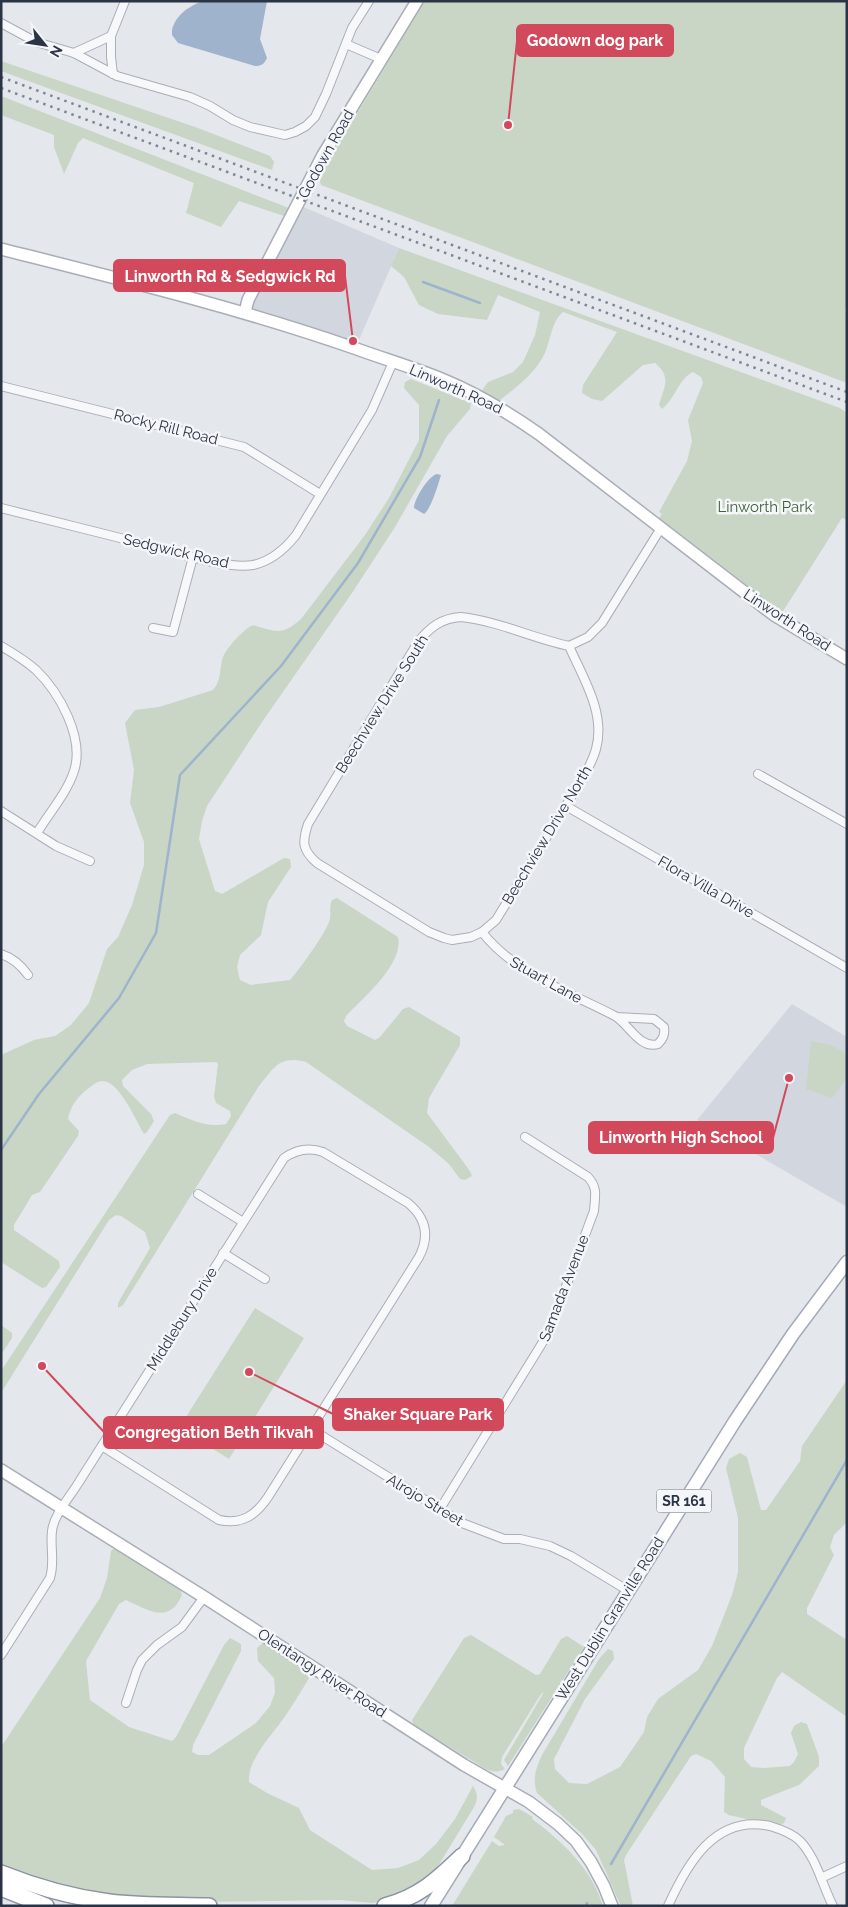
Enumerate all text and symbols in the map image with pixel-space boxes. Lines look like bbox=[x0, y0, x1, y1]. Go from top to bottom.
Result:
north arrow bbox=[20, 20, 70, 70]
callout: Godown dog park bbox=[517, 25, 673, 56]
text: Godown dog park bbox=[527, 31, 663, 50]
text: N bbox=[47, 43, 66, 60]
street label: Godown Road bbox=[294, 107, 358, 201]
callout: Linworth Rd & Sedgwick Rd bbox=[114, 260, 345, 291]
text: Linworth Rd & Sedgwick Rd bbox=[124, 267, 336, 286]
street label: Linworth Road bbox=[407, 360, 505, 418]
street label: Rocky Rill Road bbox=[112, 405, 220, 449]
park label: Linworth Park bbox=[718, 498, 813, 516]
street label: Sedgwick Road bbox=[121, 530, 231, 572]
street label: Linworth Road bbox=[740, 585, 834, 655]
street label: Beechview Drive South bbox=[332, 631, 432, 777]
street label: Beechview Drive North bbox=[498, 762, 596, 908]
street label: Flora Villa Drive bbox=[655, 852, 757, 922]
street label: Stuart Lane bbox=[507, 953, 585, 1007]
callout: Linworth High School bbox=[589, 1122, 773, 1153]
text: Linworth High School bbox=[599, 1128, 764, 1147]
street label: Samada Avenue bbox=[535, 1232, 593, 1344]
street label: Middlebury Drive bbox=[143, 1264, 221, 1374]
callout: Shaker Square Park bbox=[333, 1399, 503, 1430]
text: Shaker Square Park bbox=[343, 1405, 493, 1424]
callout: Congregation Beth Tikvah bbox=[104, 1417, 323, 1448]
text: Congregation Beth Tikvah bbox=[115, 1423, 313, 1442]
street label: Alrojo Street bbox=[384, 1470, 466, 1530]
road number: SR 161 bbox=[656, 1490, 712, 1512]
street label: West Dublin Granville Road bbox=[552, 1534, 668, 1704]
street label: Olentangy River Road bbox=[254, 1625, 390, 1721]

